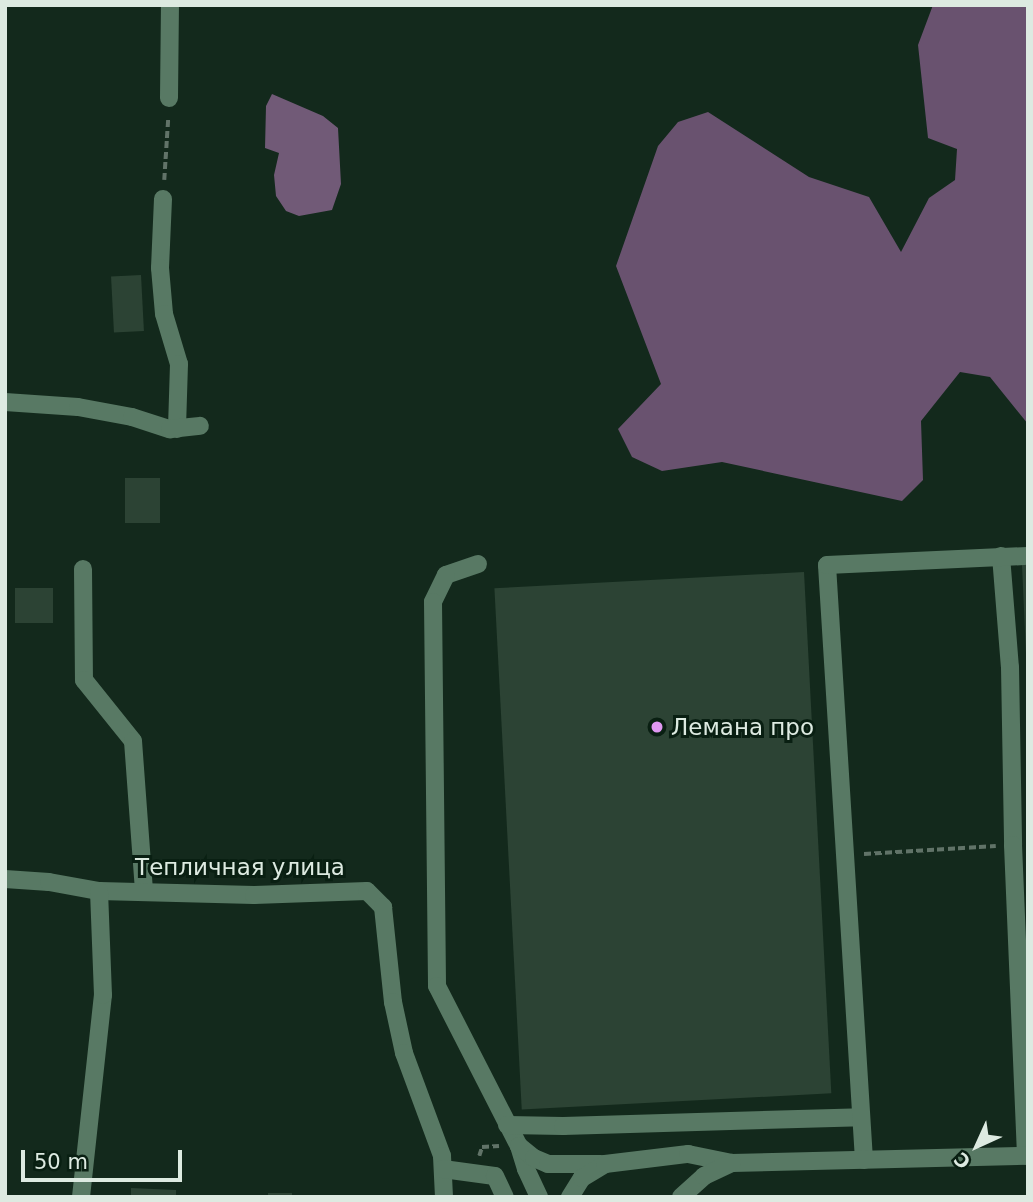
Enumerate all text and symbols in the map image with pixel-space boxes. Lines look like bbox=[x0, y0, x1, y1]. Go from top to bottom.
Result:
place label: Лемана про bbox=[671, 713, 814, 741]
marker: Лемана про bbox=[649, 719, 665, 735]
street label: Тепличная улица bbox=[135, 853, 345, 881]
north arrow bbox=[942, 1111, 1012, 1181]
scale bar bbox=[24, 1136, 186, 1180]
text: С bbox=[949, 1148, 975, 1174]
text: 50 m bbox=[34, 1150, 88, 1174]

